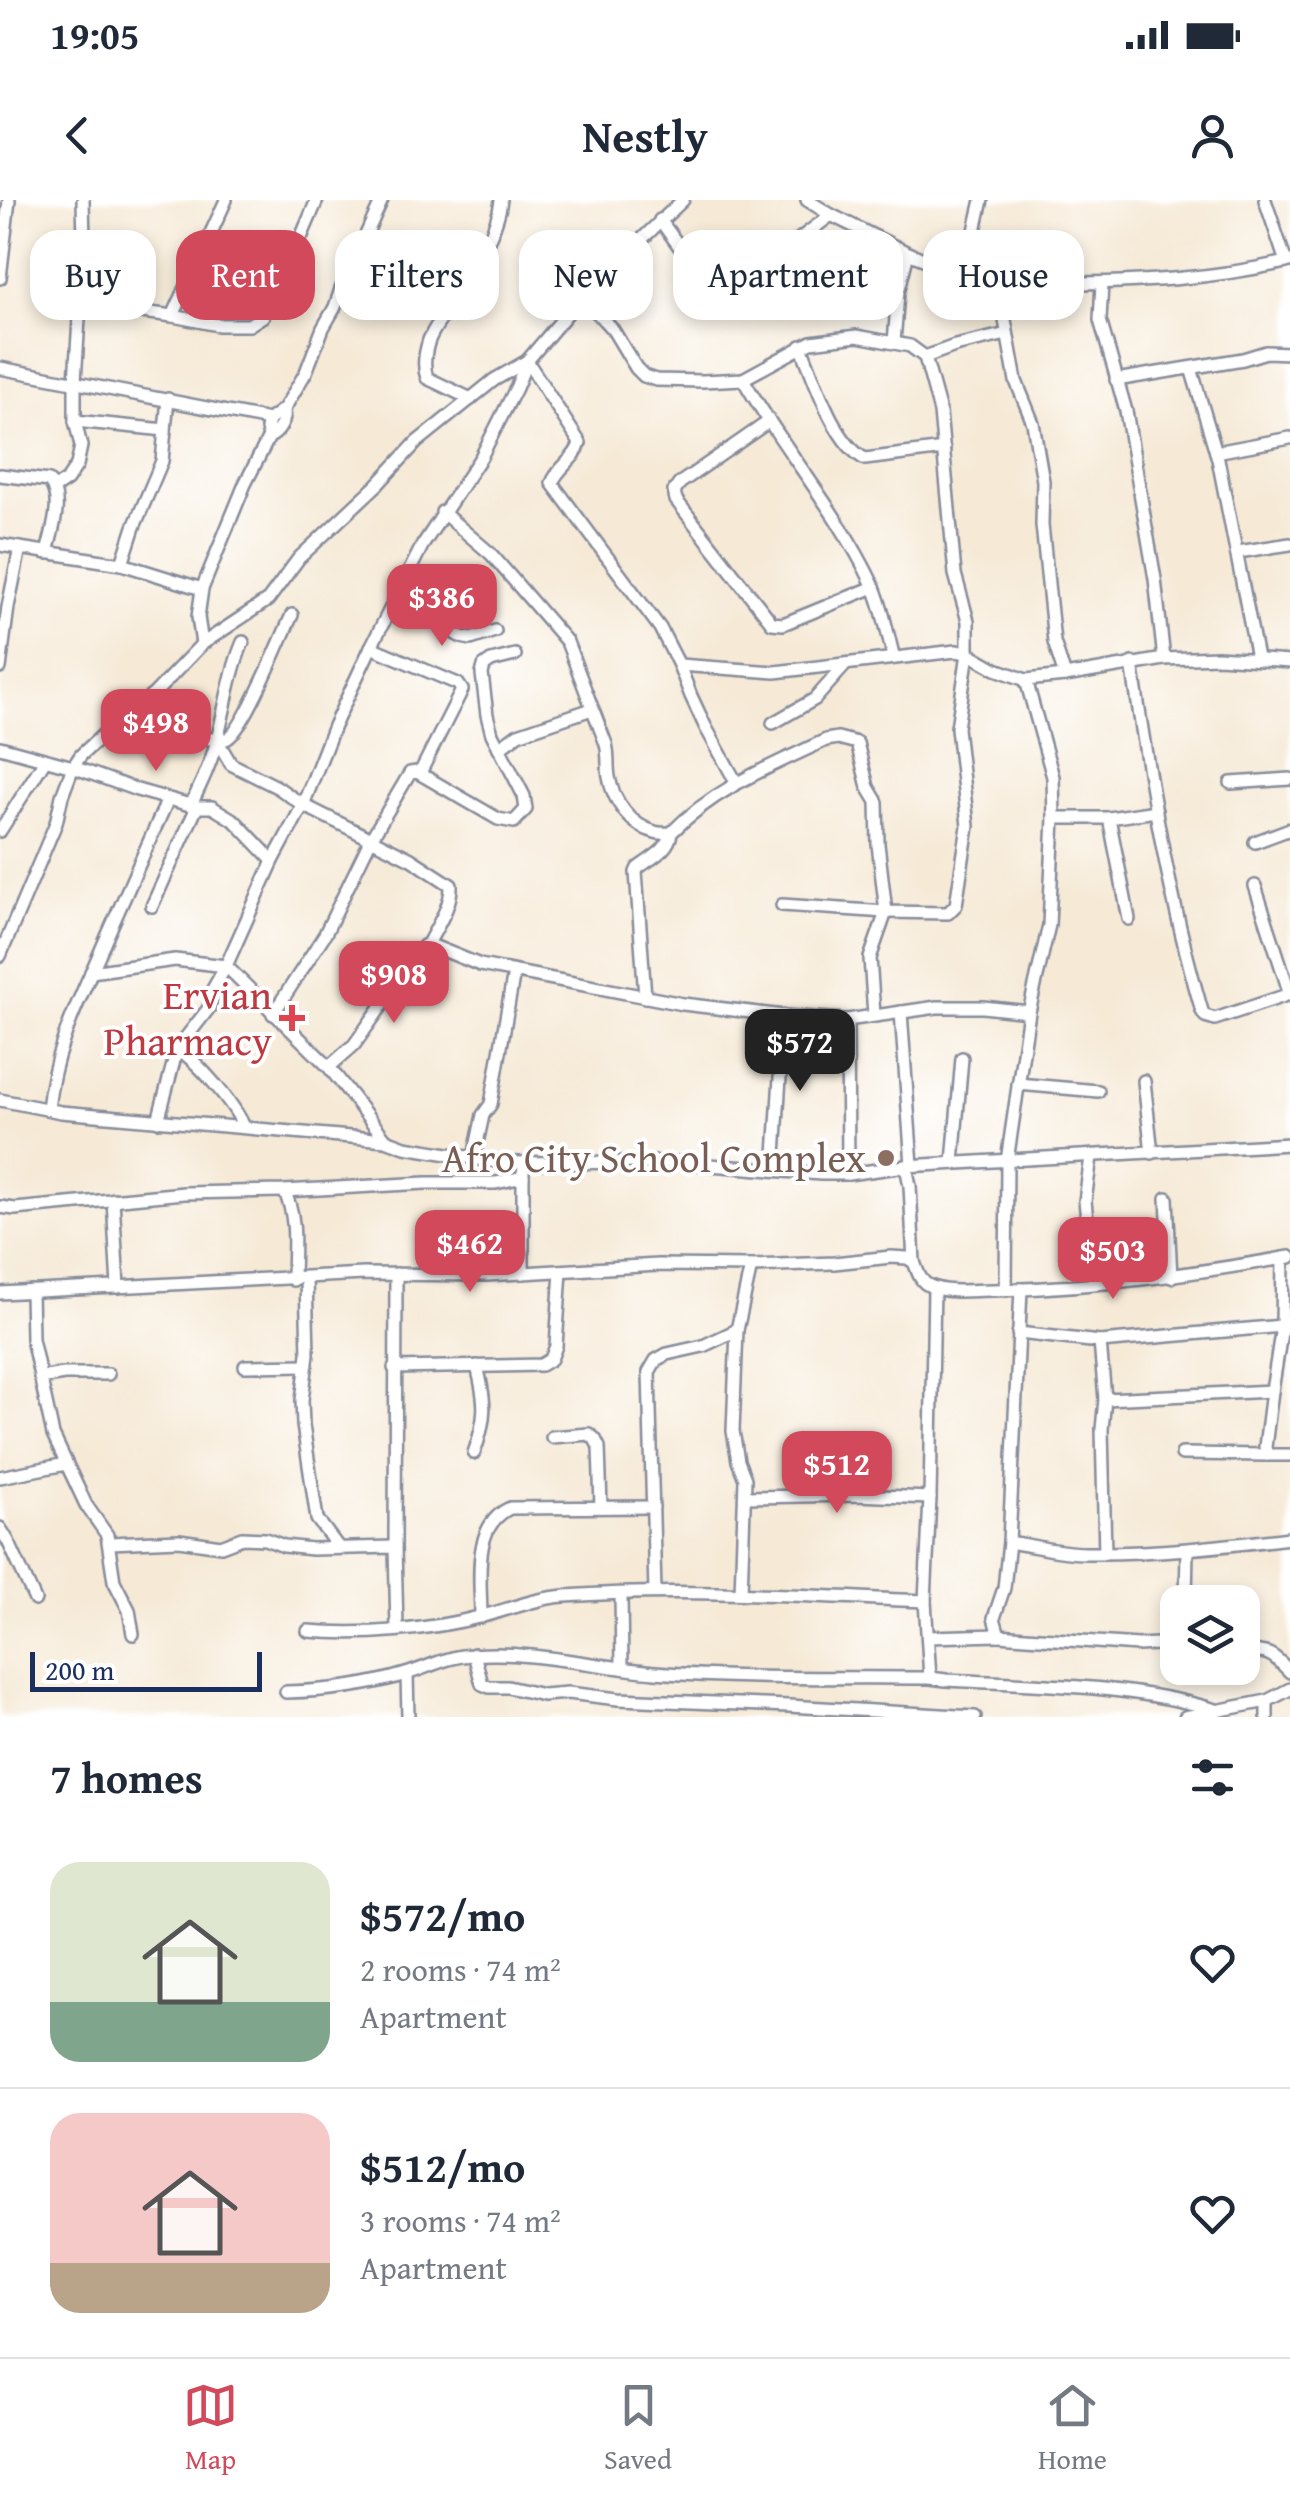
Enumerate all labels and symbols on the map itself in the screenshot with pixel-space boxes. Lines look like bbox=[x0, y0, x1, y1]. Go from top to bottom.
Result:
pin: $386 bbox=[383, 564, 501, 649]
pin: $498 bbox=[97, 689, 215, 774]
pin: $908 bbox=[335, 941, 453, 1026]
place label: Ervian Pharmacy bbox=[103, 965, 272, 1070]
marker: Ervian Pharmacy bbox=[281, 1007, 303, 1029]
pin: $572 bbox=[741, 1009, 859, 1094]
place label: Afro City School Complex bbox=[442, 1128, 867, 1187]
marker: Afro City School Complex bbox=[875, 1147, 897, 1169]
pin: $462 bbox=[411, 1210, 529, 1295]
pin: $503 bbox=[1054, 1217, 1172, 1302]
pin: $512 bbox=[778, 1431, 896, 1516]
scale bar bbox=[30, 1647, 262, 1692]

